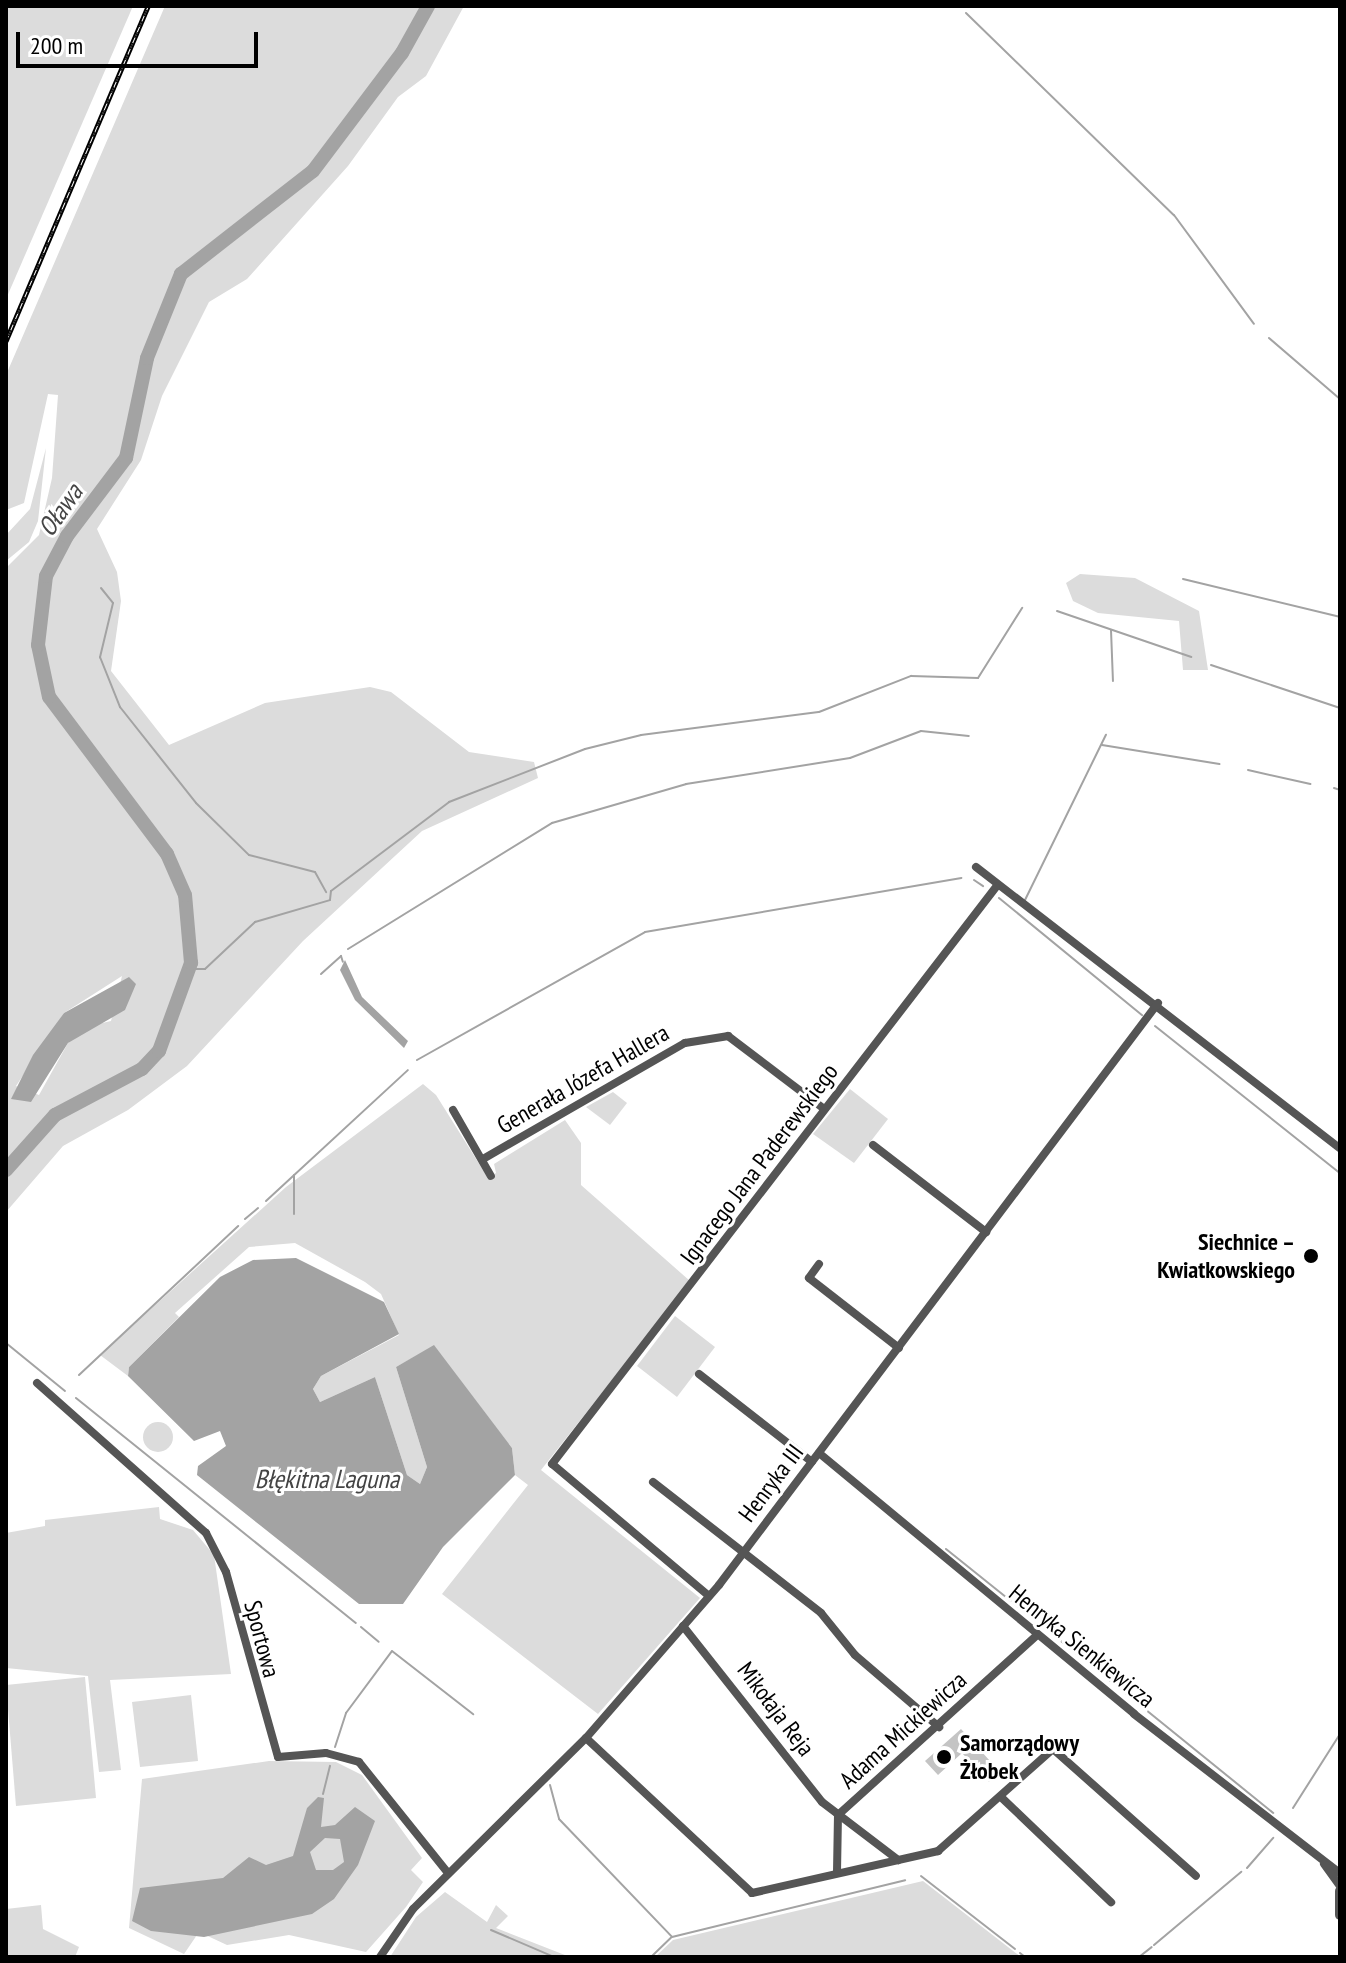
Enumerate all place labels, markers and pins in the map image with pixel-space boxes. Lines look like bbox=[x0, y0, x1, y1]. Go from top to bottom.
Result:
place label: Siechnice – Kwiatkowskiego bbox=[1157, 1228, 1295, 1284]
marker: Siechnice – Kwiatkowskiego bbox=[1302, 1247, 1320, 1265]
place label: Samorządowy Żłobek bbox=[960, 1729, 1079, 1785]
marker: Samorządowy Żłobek bbox=[935, 1748, 953, 1766]

